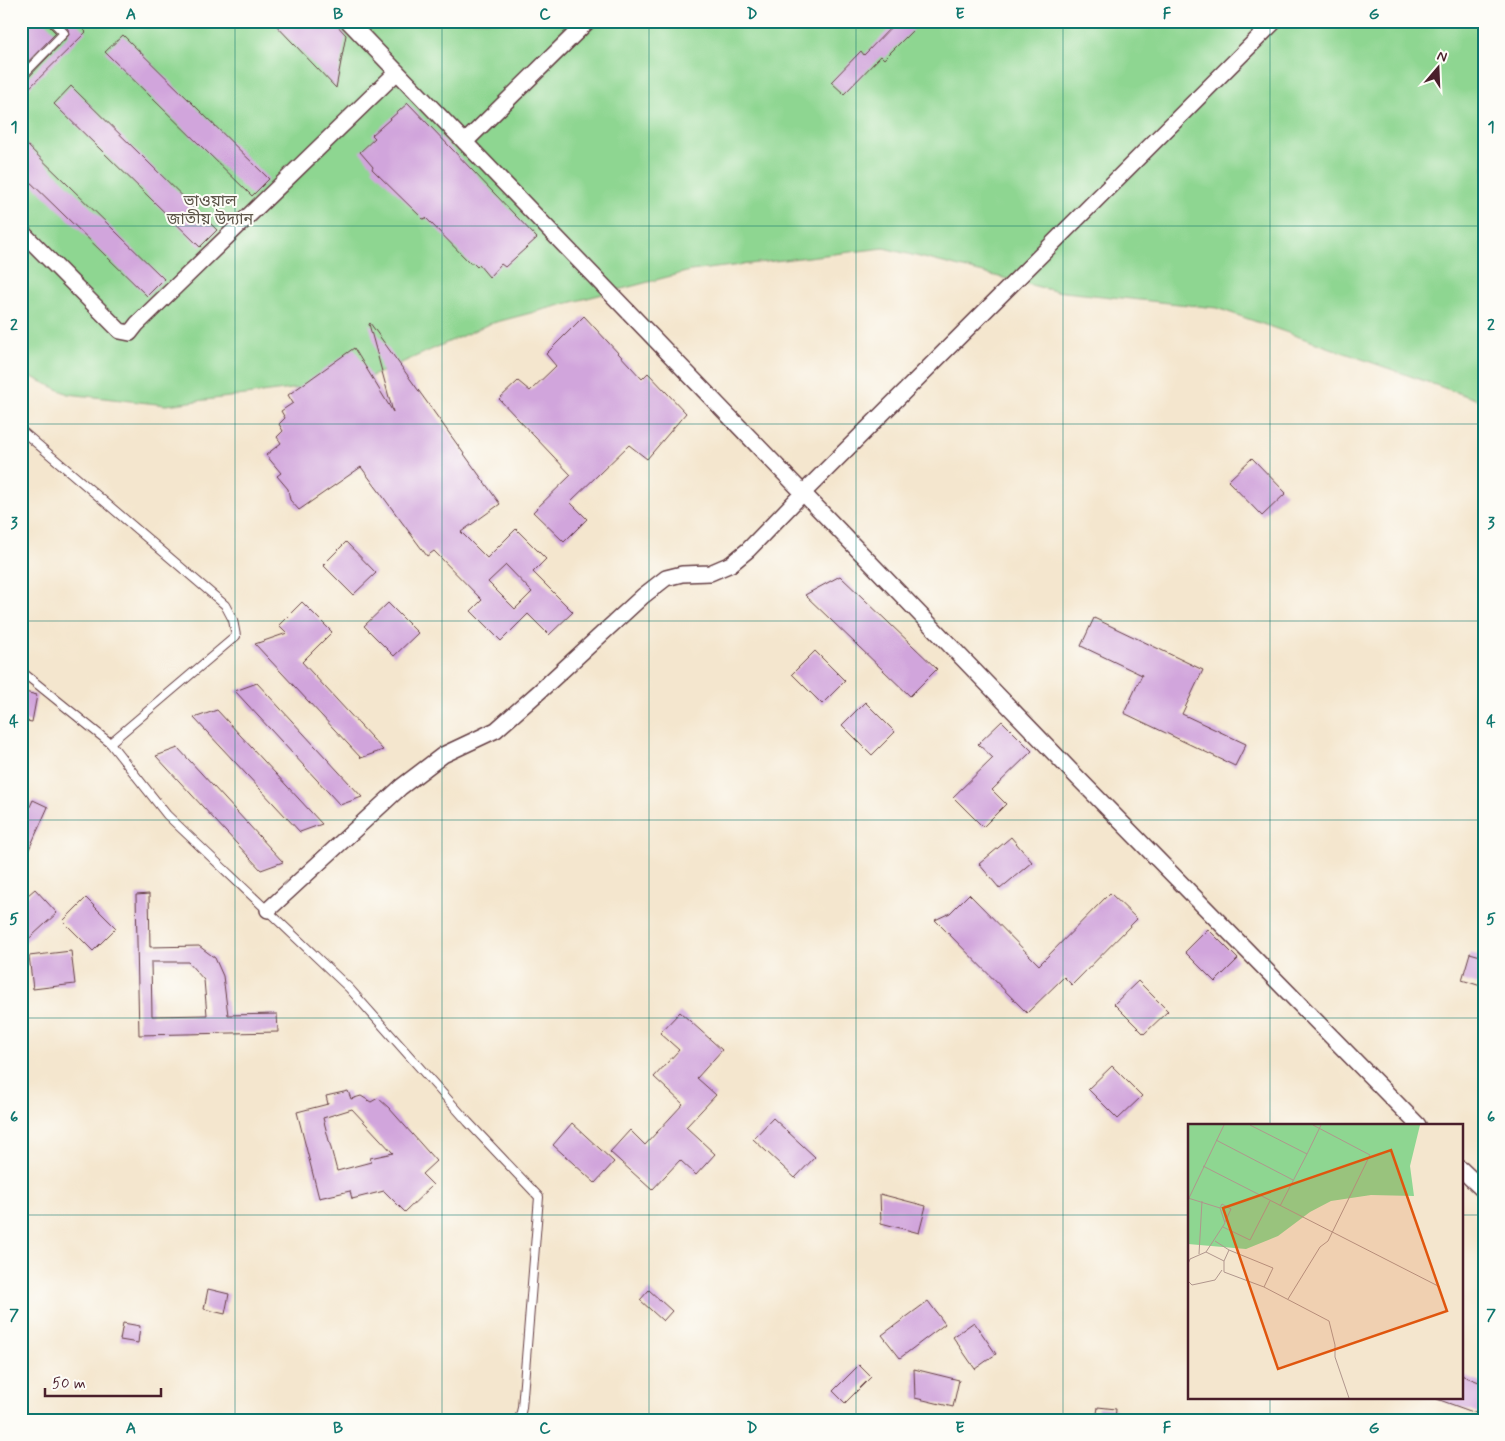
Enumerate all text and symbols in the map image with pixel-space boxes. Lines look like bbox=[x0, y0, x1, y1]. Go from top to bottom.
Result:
text: A bbox=[126, 4, 136, 25]
text: B bbox=[333, 4, 343, 25]
text: C bbox=[539, 4, 551, 25]
text: D bbox=[746, 4, 758, 25]
text: E bbox=[955, 4, 965, 25]
text: F bbox=[1163, 4, 1172, 25]
text: G bbox=[1369, 4, 1380, 25]
north arrow bbox=[1412, 42, 1462, 92]
text: N bbox=[1435, 47, 1449, 67]
text: 1 bbox=[10, 117, 18, 138]
text: 1 bbox=[1487, 117, 1495, 138]
park label: ভাওয়াল জাতীয় উদ্যান bbox=[166, 191, 254, 230]
text: 2 bbox=[10, 315, 18, 336]
text: 2 bbox=[1487, 315, 1495, 336]
text: 3 bbox=[10, 513, 18, 534]
text: 3 bbox=[1487, 513, 1495, 534]
text: 4 bbox=[9, 711, 19, 732]
text: 4 bbox=[1486, 711, 1496, 732]
text: 5 bbox=[9, 909, 19, 930]
text: 5 bbox=[1486, 909, 1496, 930]
text: 6 bbox=[10, 1107, 18, 1128]
text: 6 bbox=[1487, 1107, 1495, 1128]
inset map bbox=[1188, 1124, 1462, 1398]
text: 7 bbox=[9, 1305, 19, 1326]
text: 7 bbox=[1486, 1305, 1496, 1326]
scale bar bbox=[45, 1366, 161, 1398]
text: 50 m bbox=[52, 1374, 86, 1394]
text: A bbox=[126, 1418, 136, 1439]
text: B bbox=[333, 1418, 343, 1439]
text: C bbox=[539, 1418, 551, 1439]
text: D bbox=[746, 1418, 758, 1439]
text: E bbox=[955, 1418, 965, 1439]
text: F bbox=[1163, 1418, 1172, 1439]
text: G bbox=[1369, 1418, 1380, 1439]

